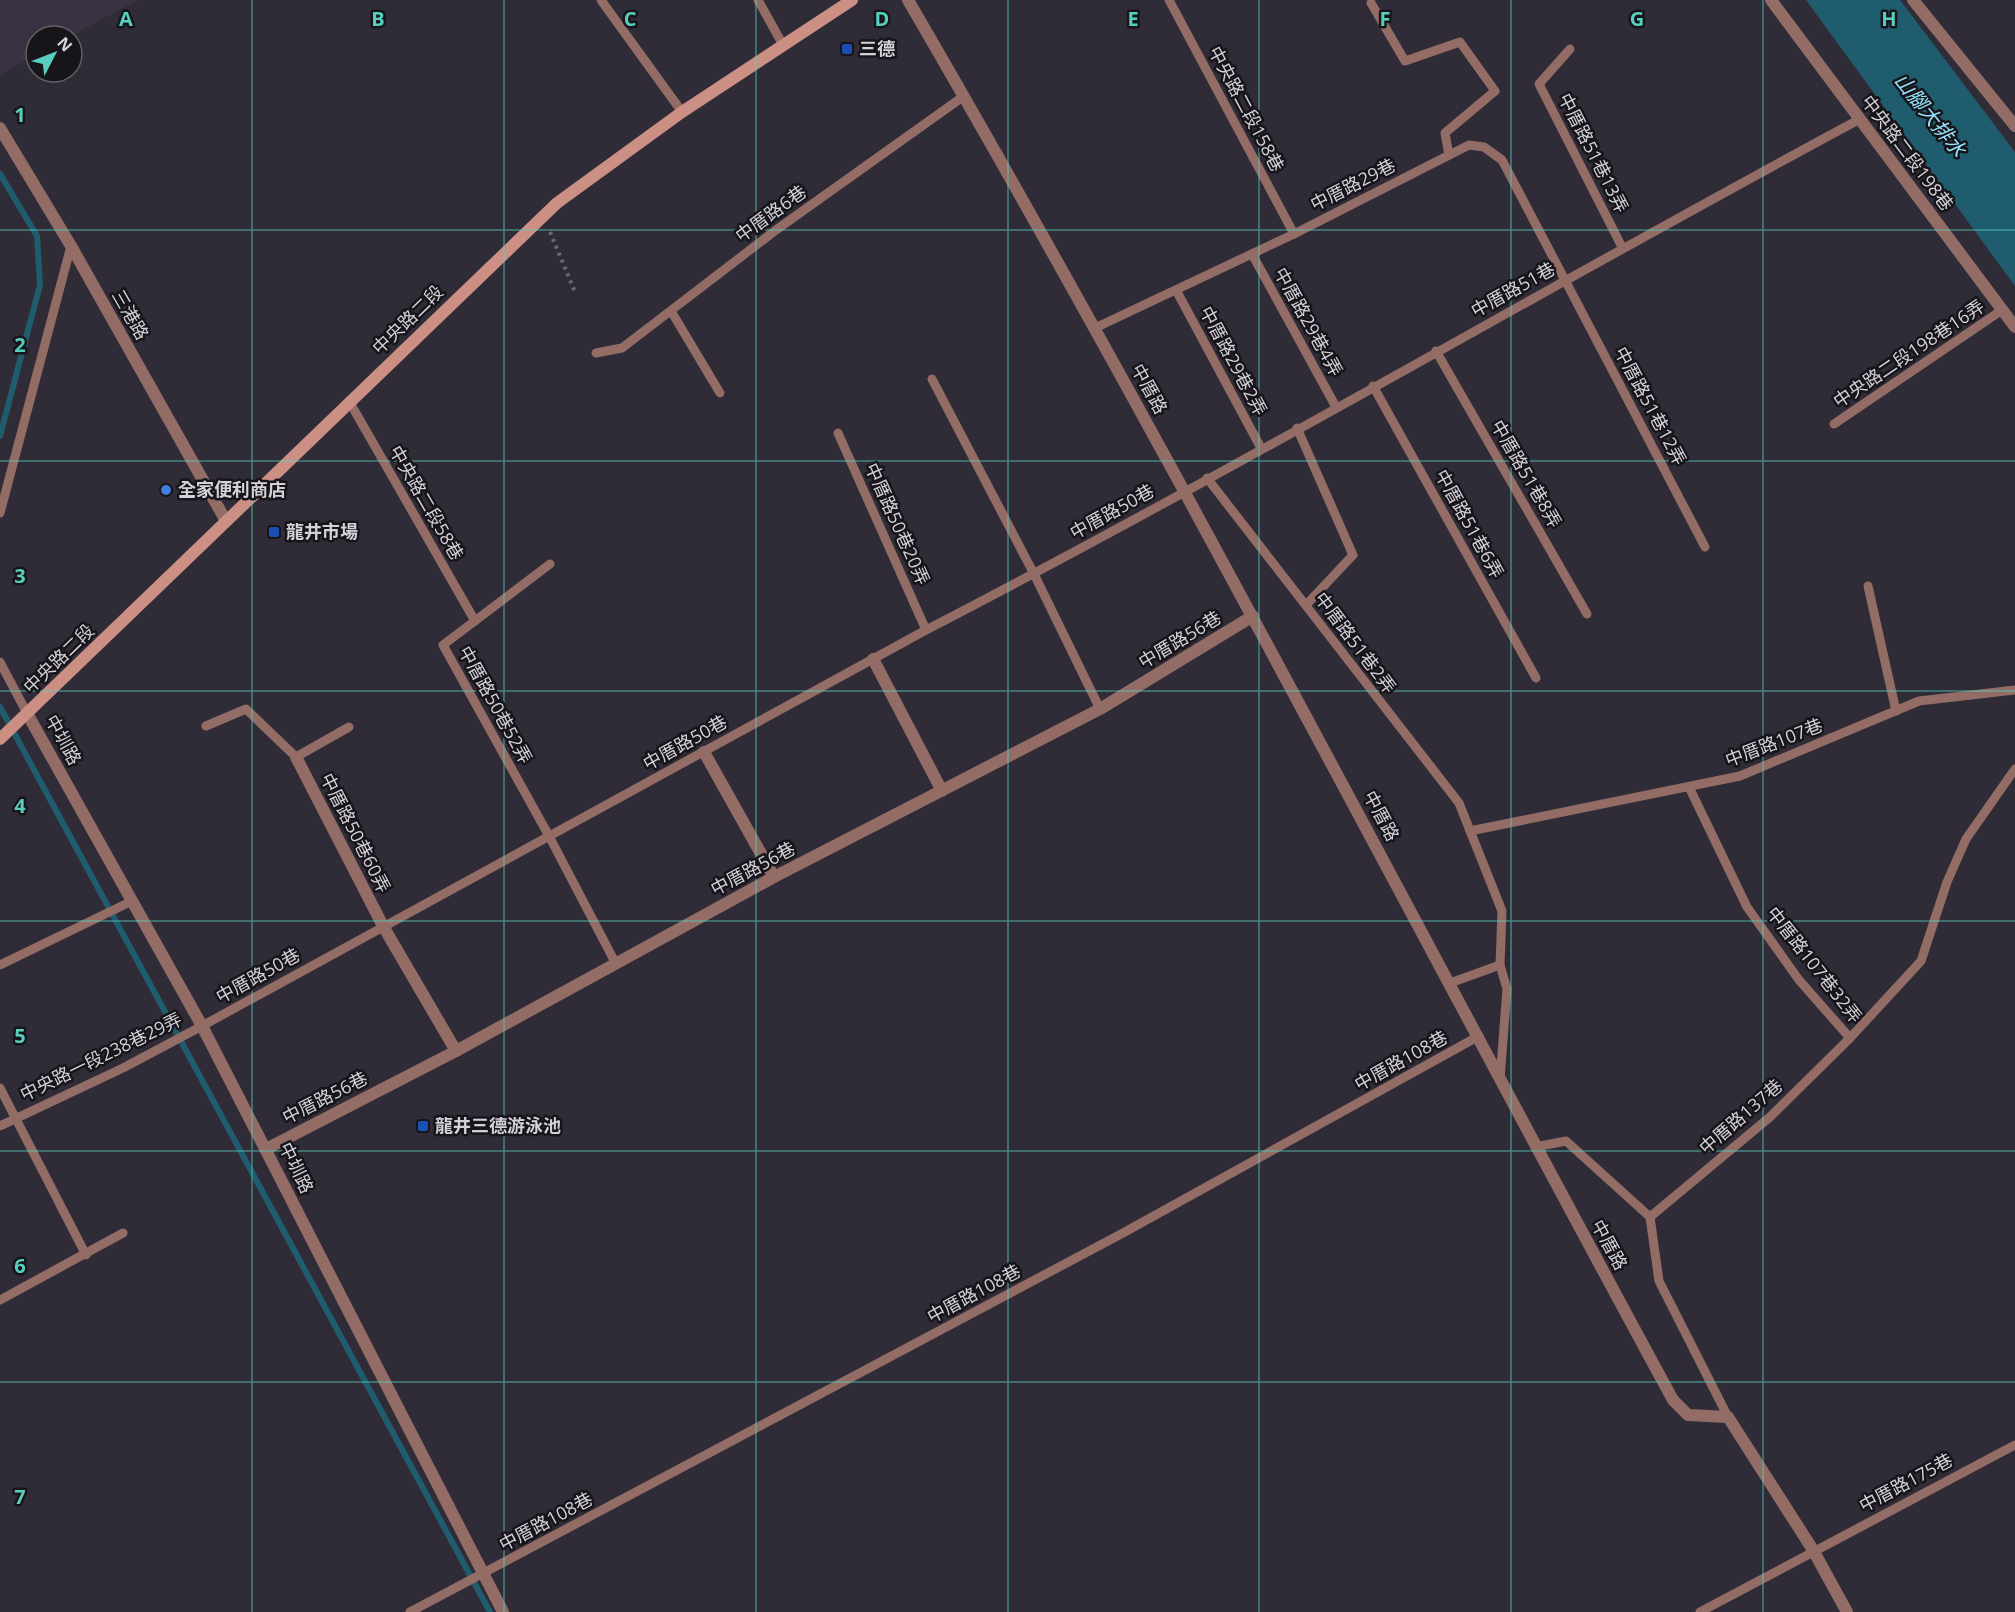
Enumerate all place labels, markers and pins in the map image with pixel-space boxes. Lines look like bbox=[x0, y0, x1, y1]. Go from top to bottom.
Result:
place label: 三德 bbox=[859, 36, 895, 60]
marker: 三德 bbox=[840, 42, 854, 56]
place label: 全家便利商店 bbox=[178, 477, 286, 501]
marker: 全家便利商店 bbox=[159, 483, 173, 497]
place label: 龍井市場 bbox=[286, 519, 358, 543]
marker: 龍井市場 bbox=[267, 525, 281, 539]
place label: 龍井三德游泳池 bbox=[435, 1113, 561, 1137]
marker: 龍井三德游泳池 bbox=[416, 1119, 430, 1133]

